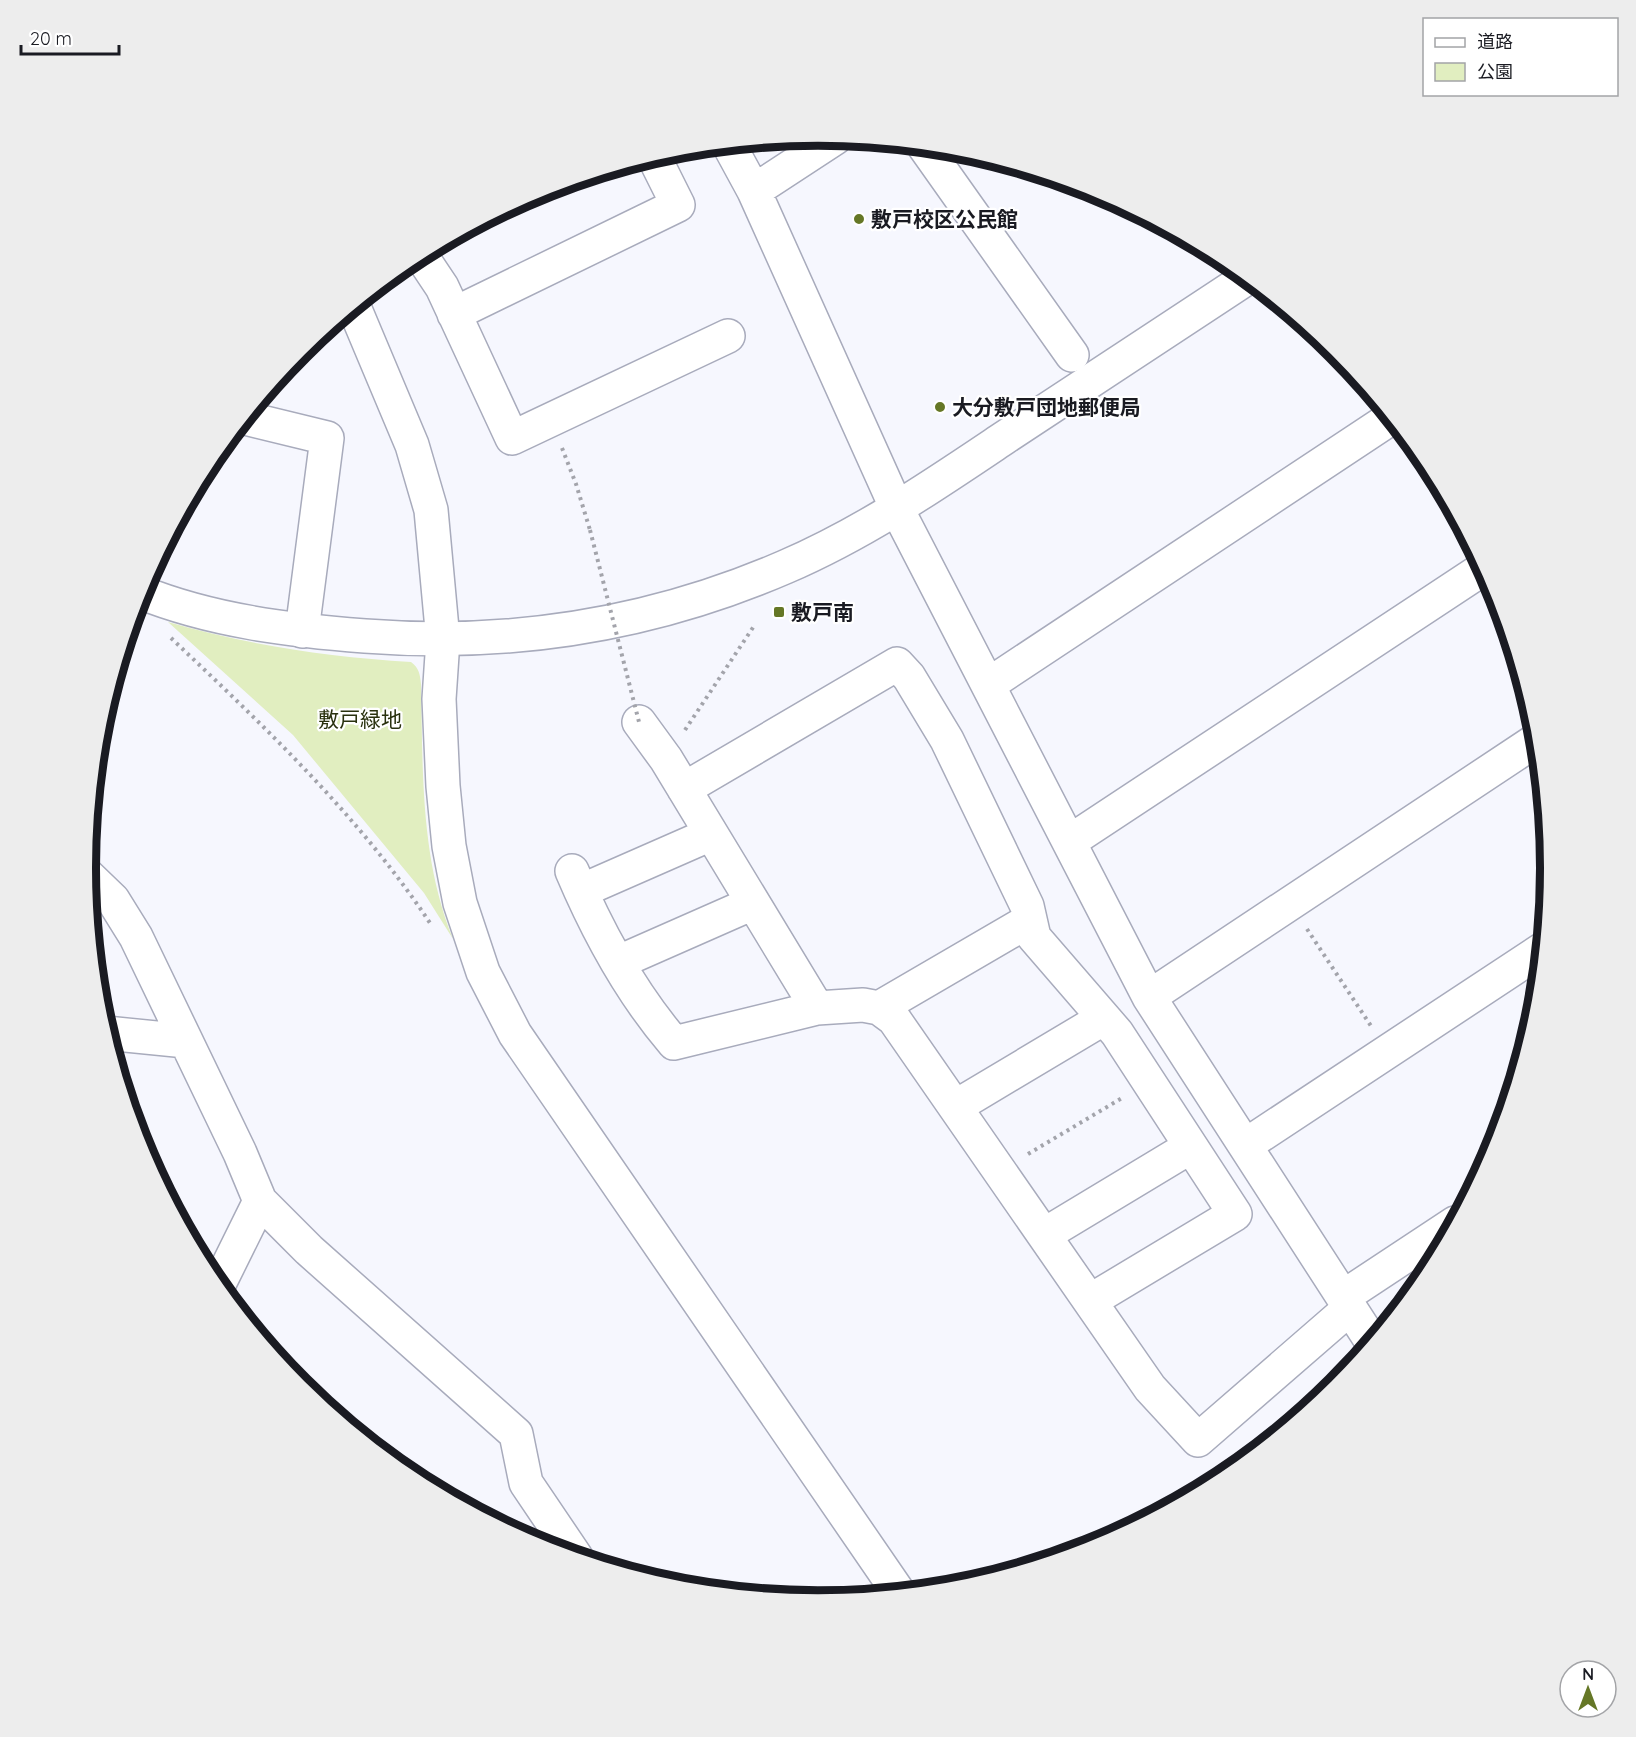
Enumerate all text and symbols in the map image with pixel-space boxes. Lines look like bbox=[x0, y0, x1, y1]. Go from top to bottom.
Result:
scale bar bbox=[21, 18, 118, 56]
legend bbox=[1423, 18, 1618, 96]
text: 20 m bbox=[30, 27, 72, 50]
text: 道路 bbox=[1477, 30, 1513, 53]
text: 公園 bbox=[1477, 60, 1513, 83]
place label: 敷戸校区公民館 bbox=[871, 206, 1018, 232]
marker: 敷戸校区公民館 bbox=[852, 212, 866, 226]
place label: 大分敷戸団地郵便局 bbox=[952, 394, 1141, 420]
marker: 大分敷戸団地郵便局 bbox=[933, 400, 947, 414]
place label: 敷戸南 bbox=[791, 599, 854, 625]
marker: 敷戸南 bbox=[772, 605, 786, 619]
park label: 敷戸緑地 bbox=[318, 706, 402, 732]
north arrow bbox=[1558, 1659, 1618, 1719]
text: N bbox=[1582, 1664, 1594, 1684]

